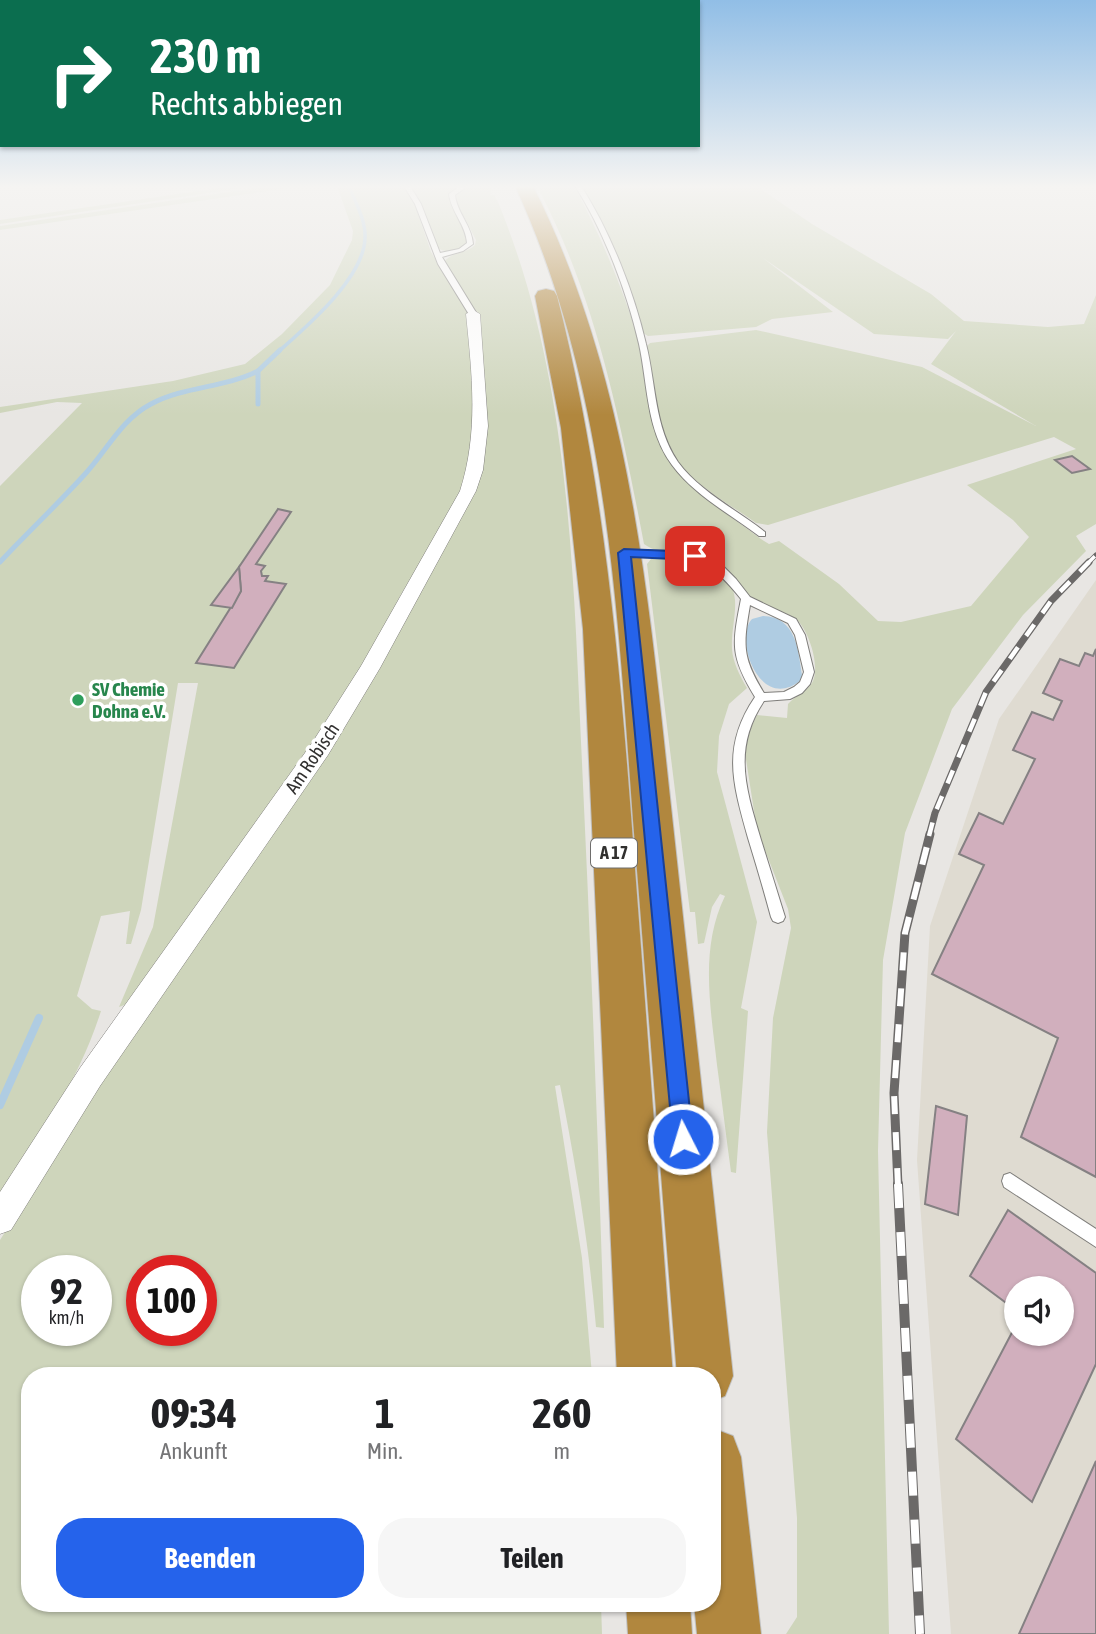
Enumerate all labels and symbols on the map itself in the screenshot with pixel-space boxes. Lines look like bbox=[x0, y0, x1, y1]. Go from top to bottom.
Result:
pin bbox=[665, 526, 725, 586]
place label: SV Chemie Dohna e.V. bbox=[92, 678, 166, 722]
marker: SV Chemie Dohna e.V. bbox=[70, 692, 86, 708]
street label: Am Robisch bbox=[280, 719, 344, 797]
road number: A 17 bbox=[591, 838, 637, 868]
position arrow bbox=[646, 1102, 720, 1176]
speed limit sign: 100 bbox=[126, 1255, 217, 1346]

